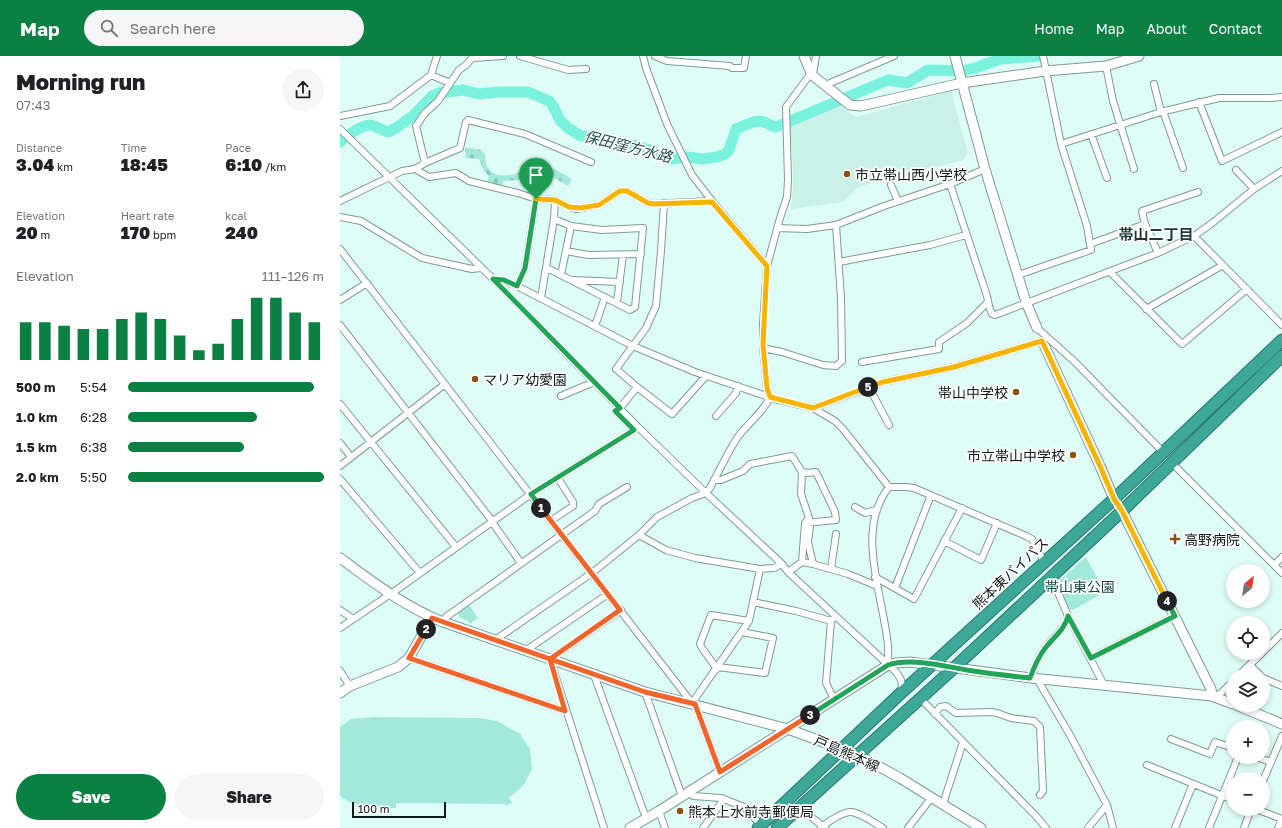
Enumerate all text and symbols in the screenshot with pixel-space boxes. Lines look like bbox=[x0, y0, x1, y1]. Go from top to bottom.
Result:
search box bbox=[84, 10, 364, 46]
text: Map bbox=[20, 17, 60, 40]
icon: search bbox=[98, 17, 120, 39]
text: Search here bbox=[130, 19, 216, 37]
text: Home bbox=[1034, 20, 1074, 37]
text: Map bbox=[1096, 20, 1124, 37]
text: About bbox=[1146, 20, 1187, 37]
text: Contact bbox=[1209, 20, 1262, 37]
text: Morning run bbox=[16, 68, 145, 95]
button: share bbox=[282, 69, 324, 111]
text: 07:43 bbox=[16, 97, 50, 113]
water label: 保田窪方水路 bbox=[582, 126, 676, 166]
text: Distance bbox=[16, 141, 62, 154]
text: Time bbox=[121, 141, 147, 154]
text: Pace bbox=[225, 141, 251, 154]
text: 3.04 bbox=[16, 154, 54, 175]
text: 18:45 bbox=[121, 154, 168, 175]
text: 6:10 bbox=[225, 154, 262, 175]
pin bbox=[519, 158, 553, 199]
text: km bbox=[54, 160, 73, 173]
text: /km bbox=[262, 160, 286, 173]
icon: arrive bbox=[525, 164, 547, 186]
place label: 市立帯山西小学校 bbox=[855, 166, 967, 183]
marker: 市立帯山西小学校 bbox=[842, 169, 852, 179]
text: Elevation bbox=[16, 209, 65, 222]
text: Heart rate bbox=[121, 209, 174, 222]
text: kcal bbox=[225, 209, 247, 222]
text: 20 bbox=[16, 222, 38, 243]
text: 170 bbox=[121, 222, 150, 243]
text: 240 bbox=[225, 222, 258, 243]
district label: 帯山二丁目 bbox=[1118, 225, 1194, 243]
text: m bbox=[38, 228, 50, 241]
text: bpm bbox=[150, 228, 176, 241]
text: Elevation bbox=[16, 268, 74, 284]
text: 111–126 m bbox=[262, 268, 324, 284]
place label: マリア幼愛園 bbox=[483, 371, 567, 388]
marker: マリア幼愛園 bbox=[470, 374, 480, 384]
pin: 5 bbox=[858, 377, 878, 397]
text: 500 m bbox=[16, 379, 55, 395]
text: 5:54 bbox=[80, 379, 107, 395]
text: 5 bbox=[865, 380, 871, 393]
place label: 帯山中学校 bbox=[938, 384, 1008, 401]
marker: 帯山中学校 bbox=[1011, 387, 1021, 397]
text: 1.0 km bbox=[16, 409, 57, 425]
text: 6:28 bbox=[80, 409, 107, 425]
text: 1.5 km bbox=[16, 439, 57, 455]
text: 6:38 bbox=[80, 439, 107, 455]
place label: 市立帯山中学校 bbox=[967, 447, 1065, 464]
marker: 市立帯山中学校 bbox=[1068, 450, 1078, 460]
text: 2.0 km bbox=[16, 469, 59, 485]
text: 5:50 bbox=[80, 469, 107, 485]
pin: 1 bbox=[531, 498, 551, 518]
text: 1 bbox=[538, 501, 544, 514]
place label: 高野病院 bbox=[1184, 531, 1240, 548]
street label: 熊本東バイパス bbox=[968, 533, 1052, 613]
marker: 高野病院 bbox=[1169, 533, 1181, 545]
north arrow bbox=[1226, 564, 1270, 608]
map controls bbox=[1226, 564, 1270, 816]
park label: 帯山東公園 bbox=[1045, 578, 1115, 595]
pin: 4 bbox=[1157, 591, 1177, 611]
text: 4 bbox=[1164, 594, 1170, 607]
button: locate bbox=[1226, 616, 1270, 660]
pin: 2 bbox=[416, 619, 436, 639]
text: 2 bbox=[423, 622, 429, 635]
button: layers bbox=[1226, 668, 1270, 712]
pin: 3 bbox=[800, 705, 820, 725]
text: 3 bbox=[807, 708, 813, 721]
button: + bbox=[1226, 720, 1270, 764]
street label: 戸島熊本線 bbox=[812, 731, 882, 775]
button: − bbox=[1226, 772, 1270, 816]
button: Save bbox=[16, 774, 166, 820]
button: Share bbox=[174, 774, 324, 820]
scale bar bbox=[352, 800, 446, 819]
text: 100 m bbox=[358, 802, 389, 815]
place label: 熊本上水前寺郵便局 bbox=[688, 803, 814, 820]
marker: 熊本上水前寺郵便局 bbox=[675, 806, 685, 816]

